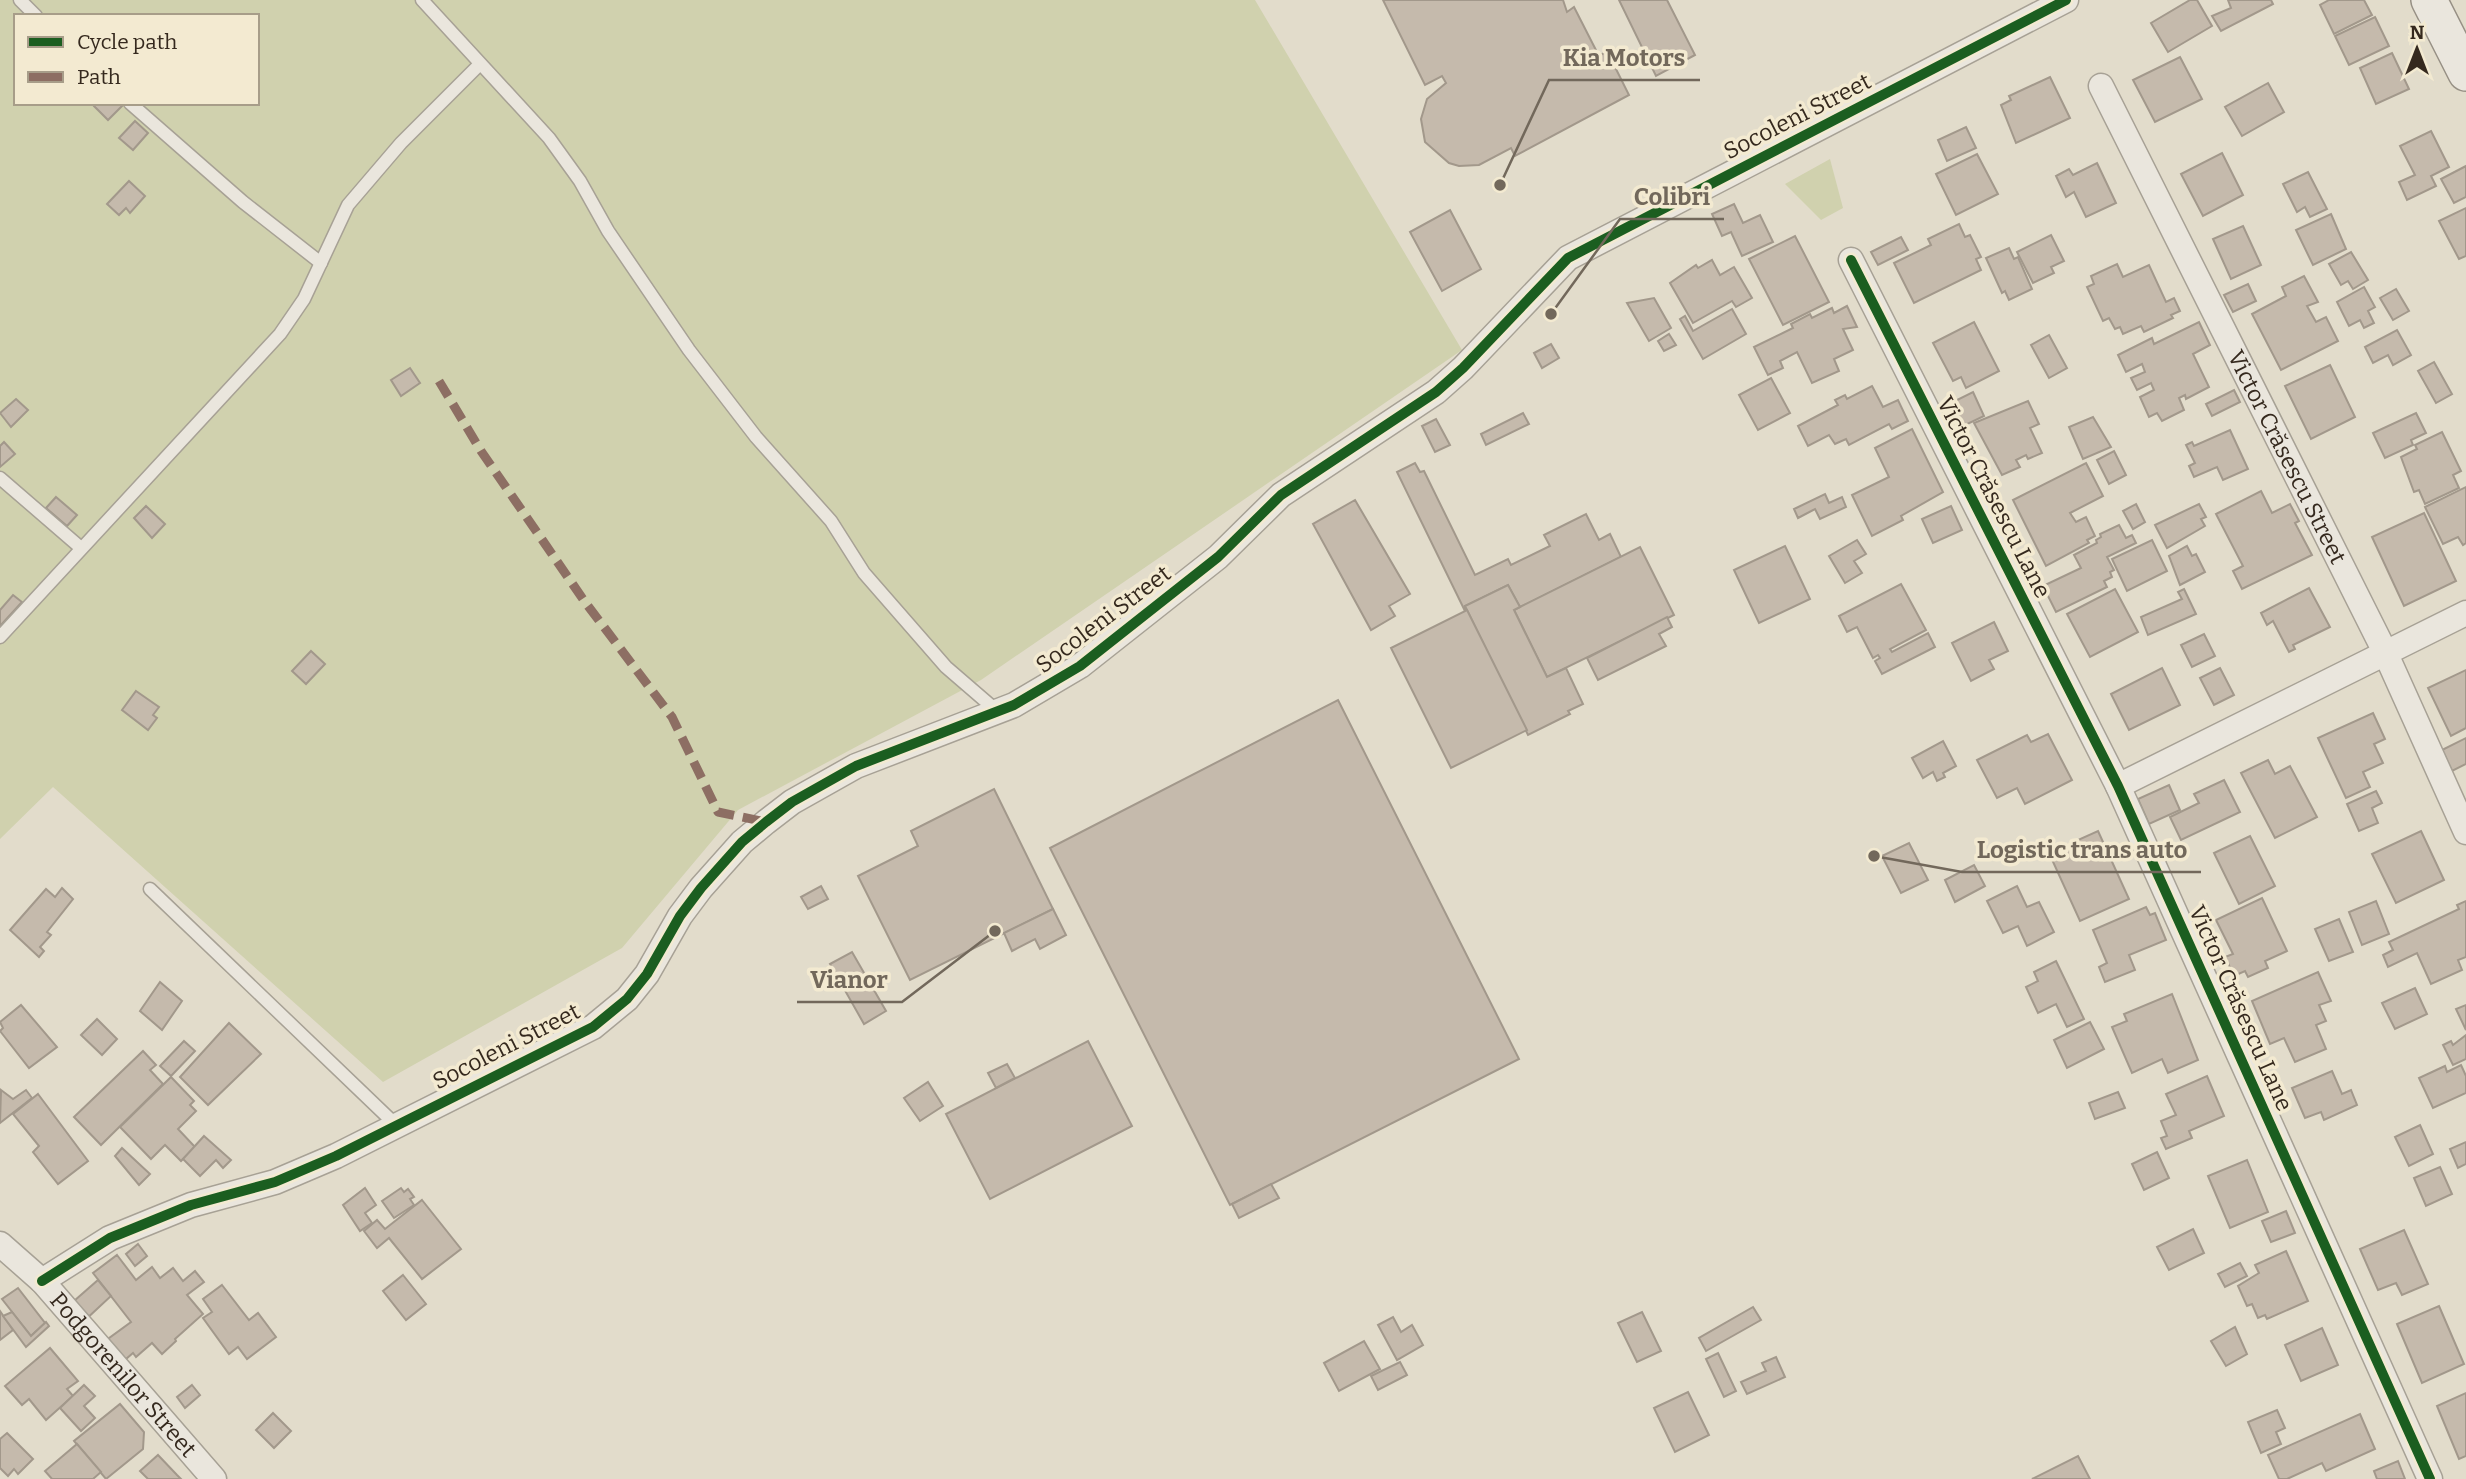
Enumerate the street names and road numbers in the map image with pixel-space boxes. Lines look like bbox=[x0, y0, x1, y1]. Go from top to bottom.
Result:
street label: Socoleni Street bbox=[1719, 67, 1875, 165]
street label: Victor Crăsescu Street bbox=[2222, 345, 2352, 568]
street label: Victor Crăsescu Lane bbox=[1931, 392, 2057, 602]
street label: Socoleni Street bbox=[1030, 559, 1176, 679]
street label: Victor Crăsescu Lane bbox=[2183, 901, 2299, 1115]
street label: Socoleni Street bbox=[428, 997, 584, 1095]
street label: Podgorenilor Street bbox=[44, 1286, 203, 1463]

